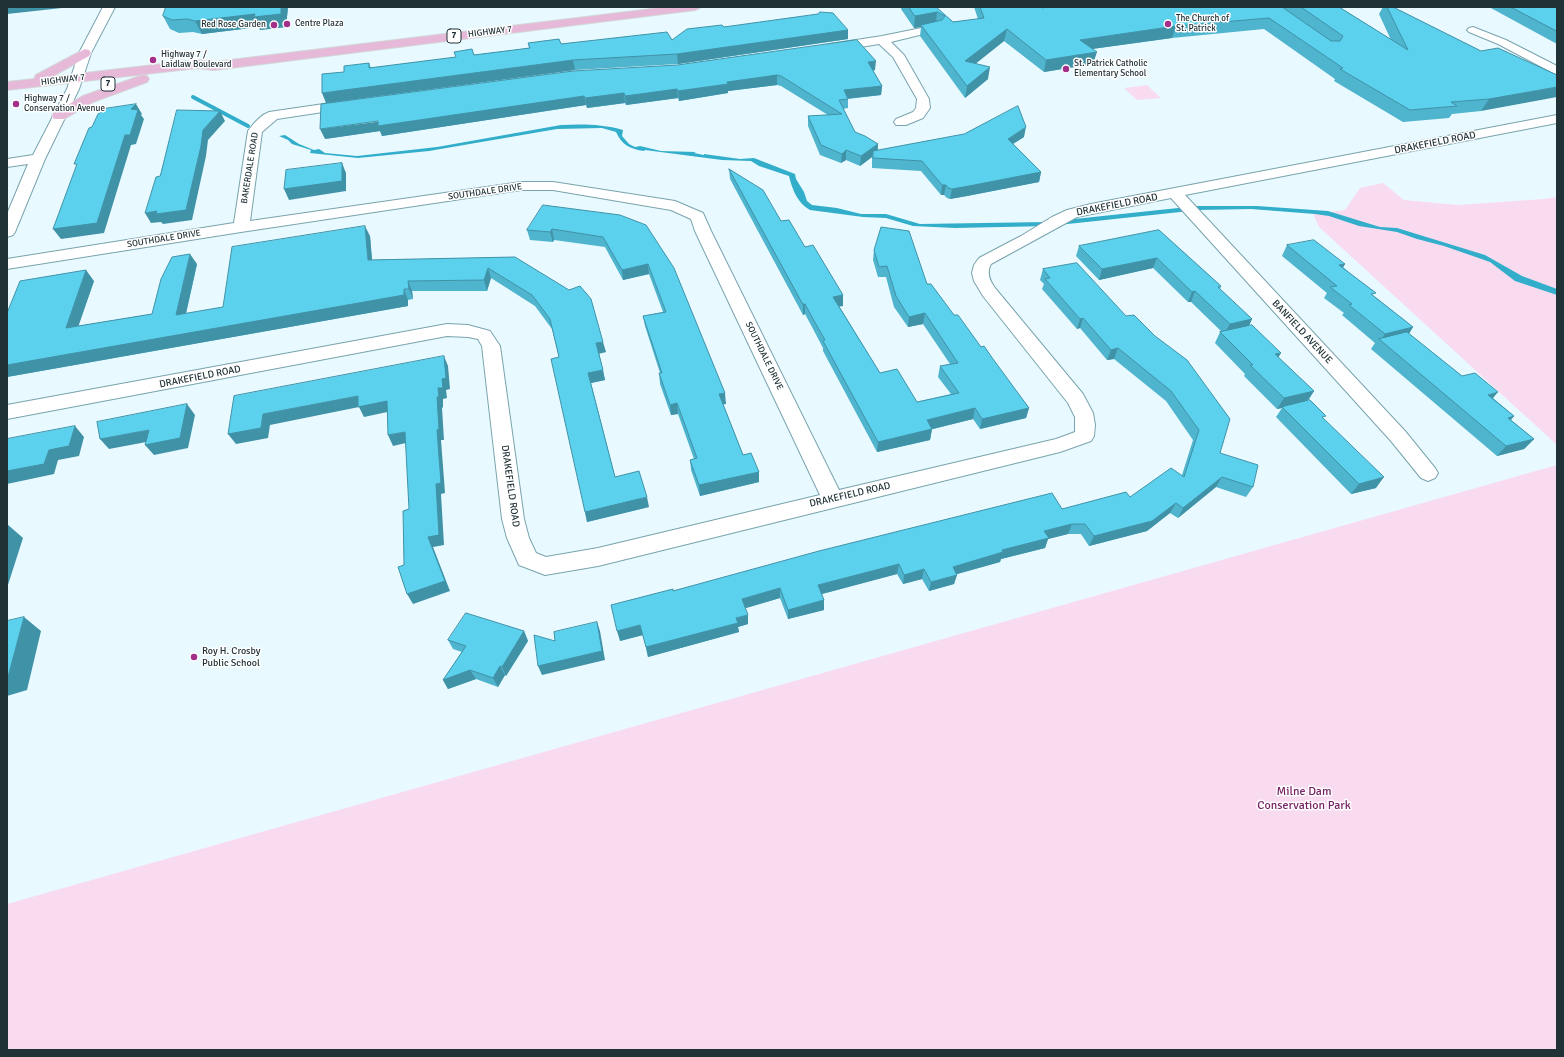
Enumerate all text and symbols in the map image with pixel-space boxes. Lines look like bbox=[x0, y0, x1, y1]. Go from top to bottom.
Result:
place label: The Church of St. Patrick bbox=[1176, 14, 1229, 35]
marker: Centre Plaza bbox=[282, 19, 292, 29]
place label: Centre Plaza bbox=[295, 19, 343, 29]
marker: The Church of St. Patrick bbox=[1163, 19, 1173, 29]
place label: Red Rose Garden bbox=[201, 20, 266, 30]
marker: Red Rose Garden bbox=[269, 20, 279, 30]
street label: HIGHWAY 7 bbox=[467, 24, 513, 40]
road number: 7 bbox=[447, 29, 461, 43]
place label: Highway 7 / Laidlaw Boulevard bbox=[161, 50, 232, 71]
marker: Highway 7 / Laidlaw Boulevard bbox=[148, 55, 158, 65]
place label: St. Patrick Catholic Elementary School bbox=[1074, 59, 1148, 80]
marker: St. Patrick Catholic Elementary School bbox=[1061, 64, 1071, 74]
street label: HIGHWAY 7 bbox=[40, 72, 86, 88]
road number: 7 bbox=[101, 77, 115, 91]
place label: Highway 7 / Conservation Avenue bbox=[24, 94, 105, 115]
marker: Highway 7 / Conservation Avenue bbox=[11, 99, 21, 109]
street label: DRAKEFIELD ROAD bbox=[1393, 129, 1477, 157]
street label: BAKERDALE ROAD bbox=[239, 132, 261, 204]
street label: SOUTHDALE DRIVE bbox=[447, 181, 523, 203]
street label: DRAKEFIELD ROAD bbox=[1075, 191, 1159, 219]
street label: SOUTHDALE DRIVE bbox=[126, 228, 202, 250]
street label: BANFIELD AVENUE bbox=[1269, 298, 1335, 366]
street label: SOUTHDALE DRIVE bbox=[743, 320, 785, 392]
street label: DRAKEFIELD ROAD bbox=[158, 363, 242, 391]
street label: DRAKEFIELD ROAD bbox=[498, 444, 522, 528]
street label: DRAKEFIELD ROAD bbox=[808, 480, 892, 510]
place label: Roy H. Crosby Public School bbox=[202, 645, 260, 668]
marker: Roy H. Crosby Public School bbox=[189, 652, 199, 662]
park label: Milne Dam Conservation Park bbox=[1257, 785, 1351, 813]

